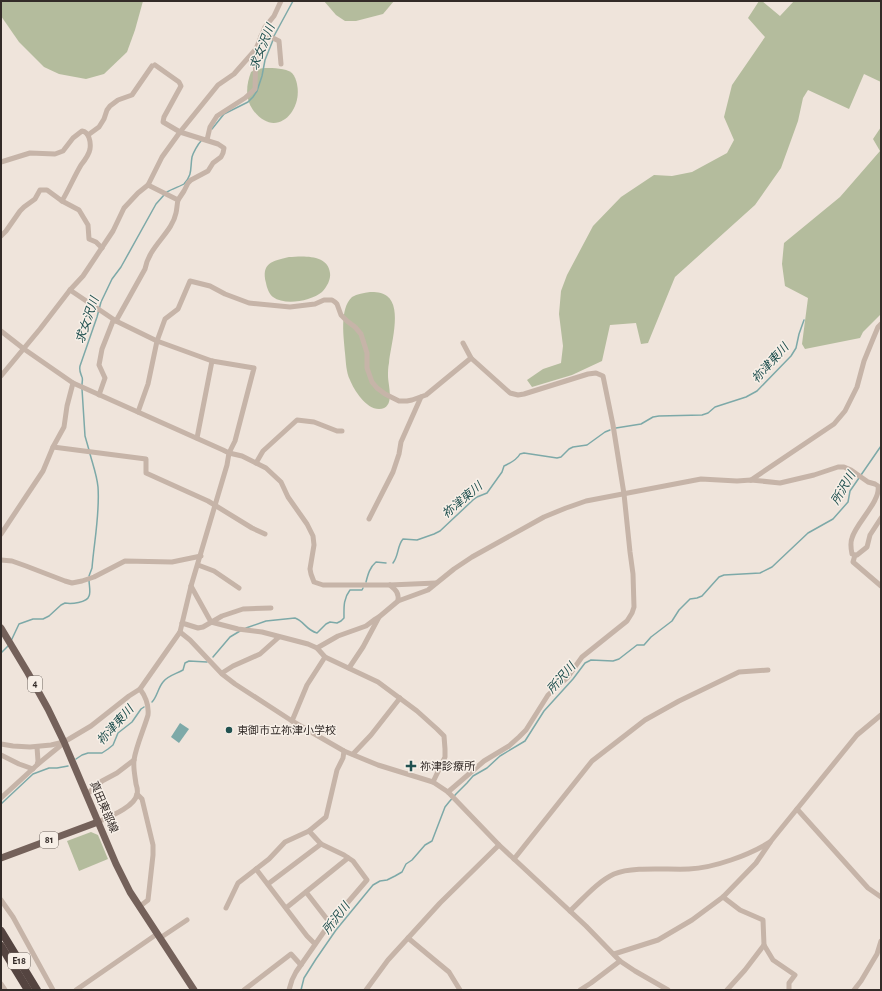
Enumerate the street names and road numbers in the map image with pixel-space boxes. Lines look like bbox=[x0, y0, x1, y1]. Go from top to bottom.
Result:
road number: 4 bbox=[28, 676, 42, 692]
street label: 真田東部線 bbox=[88, 779, 121, 834]
road number: 81 bbox=[40, 832, 58, 848]
road number: E18 bbox=[8, 953, 30, 969]

